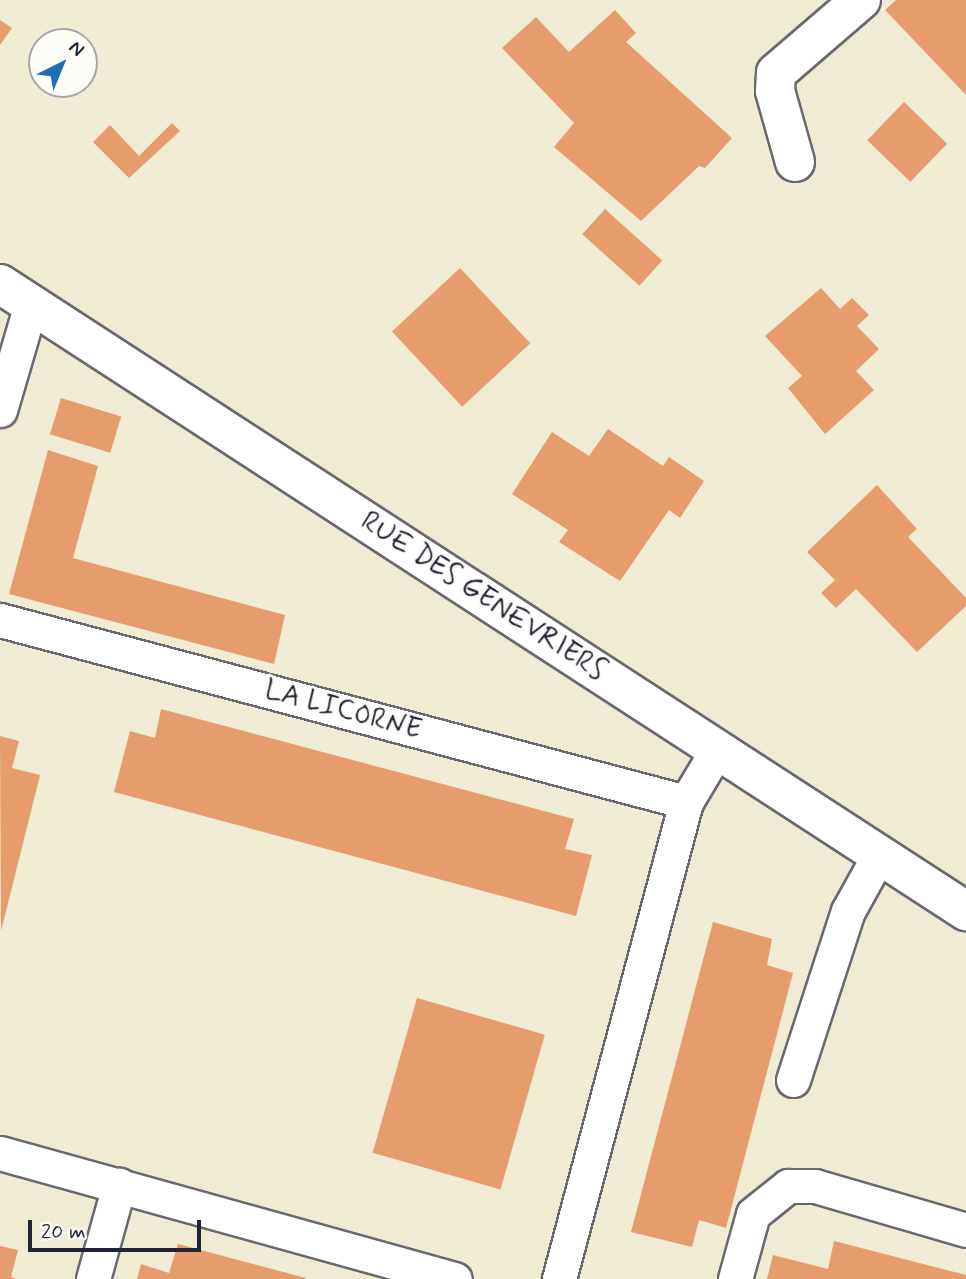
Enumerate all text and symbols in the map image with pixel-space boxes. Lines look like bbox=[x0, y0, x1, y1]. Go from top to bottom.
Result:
north arrow bbox=[28, 28, 98, 98]
text: N bbox=[63, 35, 89, 62]
street label: RUE DES GENEVRIERS bbox=[354, 505, 612, 689]
street label: LA LICORNE bbox=[260, 674, 426, 748]
scale bar bbox=[32, 1206, 205, 1250]
text: 20 m bbox=[41, 1218, 86, 1246]

